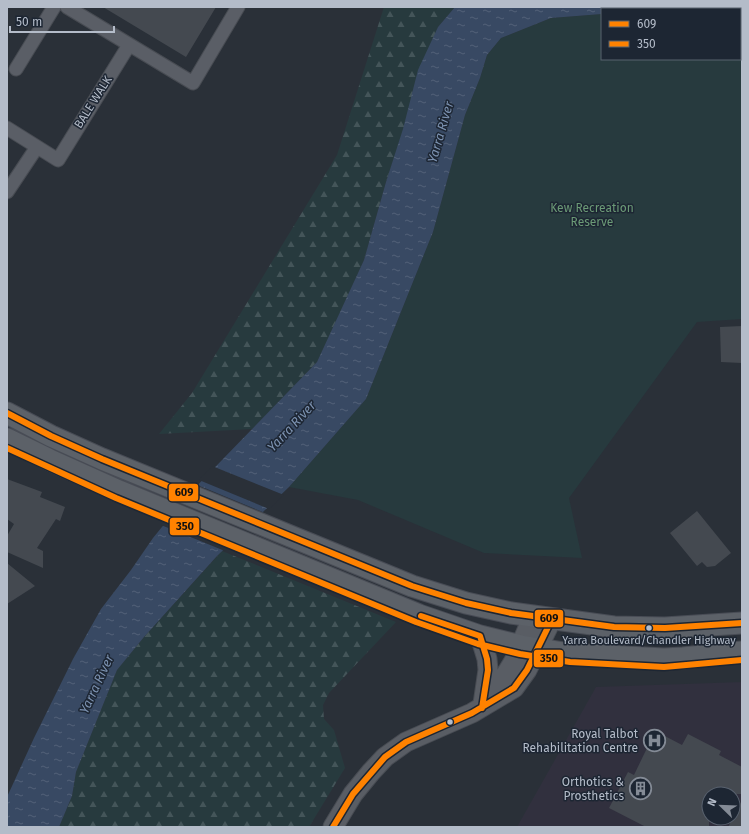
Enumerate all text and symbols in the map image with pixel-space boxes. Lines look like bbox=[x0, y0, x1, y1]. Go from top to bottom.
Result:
scale bar bbox=[10, 8, 114, 34]
legend bbox=[601, 8, 741, 60]
text: 50 m bbox=[16, 15, 42, 29]
text: 609 bbox=[637, 17, 656, 31]
text: 350 bbox=[637, 37, 656, 51]
street label: BALE WALK bbox=[71, 72, 115, 131]
water label: Yarra River bbox=[425, 99, 457, 165]
park label: Kew Recreation Reserve bbox=[550, 201, 634, 229]
water label: Yarra River bbox=[264, 397, 319, 455]
line badge: 609 bbox=[168, 483, 199, 502]
text: 609 bbox=[175, 486, 193, 499]
line badge: 350 bbox=[169, 517, 200, 536]
text: 350 bbox=[175, 520, 195, 533]
line badge: 609 bbox=[534, 609, 564, 628]
text: 609 bbox=[540, 612, 558, 625]
marker: Yarra Boulevard/Chandler Highway bbox=[644, 623, 654, 633]
place label: Yarra Boulevard/Chandler Highway bbox=[562, 634, 736, 647]
line badge: 350 bbox=[533, 649, 564, 668]
water label: Yarra River bbox=[76, 651, 117, 716]
text: 350 bbox=[539, 652, 559, 665]
unlabelled marker bbox=[445, 717, 455, 727]
place label: Royal Talbot Rehabilitation Centre bbox=[522, 727, 639, 755]
hospital icon: Royal Talbot Rehabilitation Centre bbox=[641, 728, 667, 754]
place label: Orthotics & Prosthetics bbox=[562, 775, 624, 803]
building icon: Orthotics & Prosthetics bbox=[627, 776, 653, 802]
north arrow bbox=[701, 786, 741, 826]
text: N bbox=[705, 796, 720, 808]

